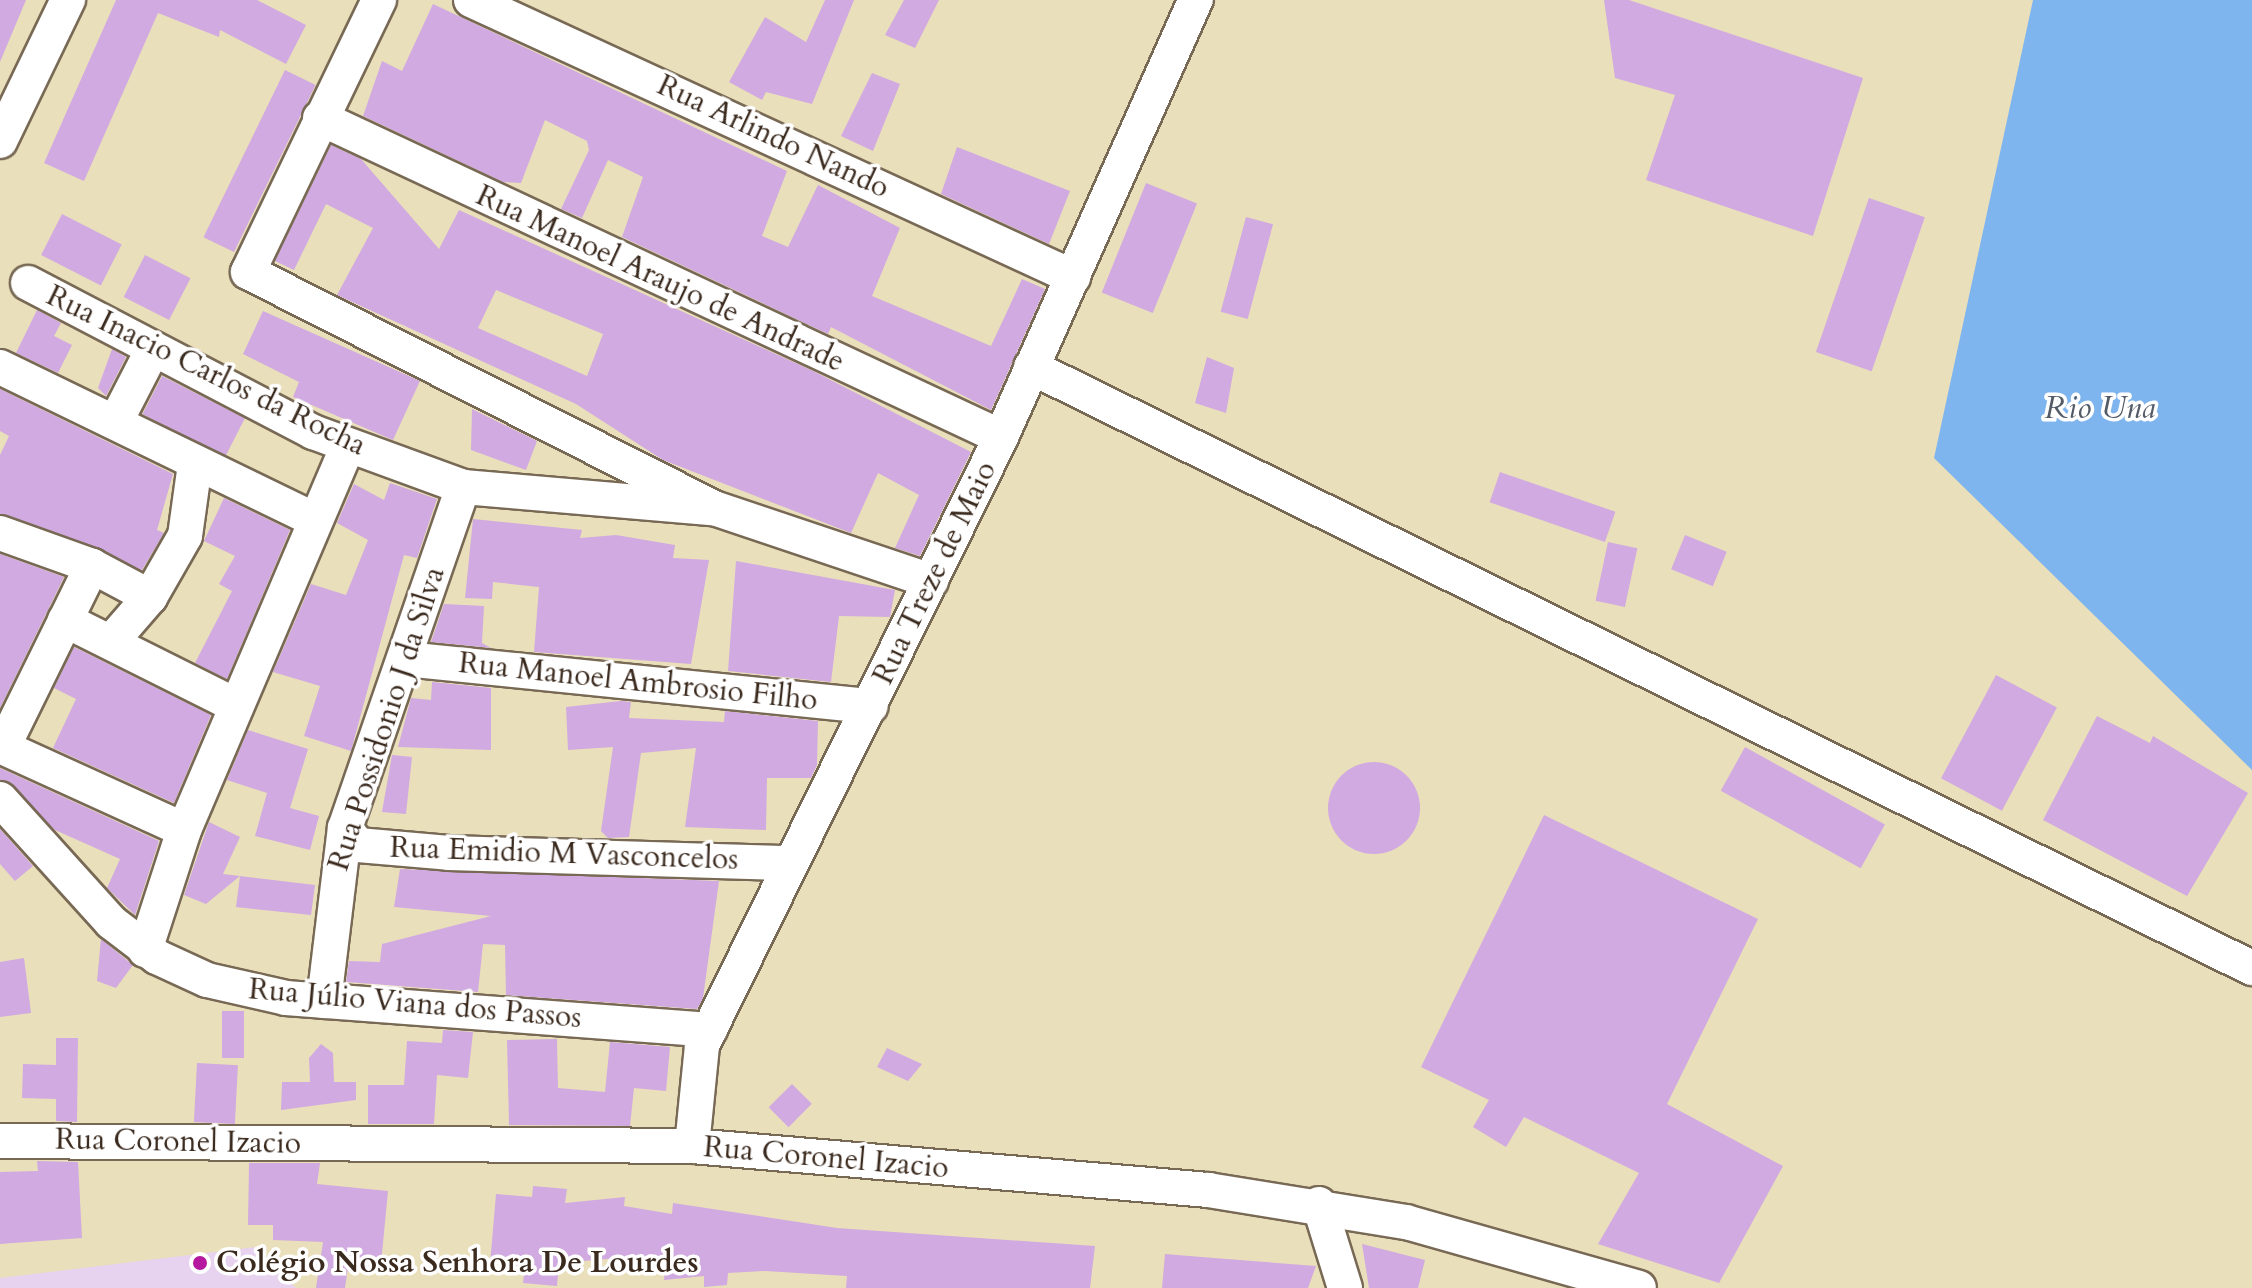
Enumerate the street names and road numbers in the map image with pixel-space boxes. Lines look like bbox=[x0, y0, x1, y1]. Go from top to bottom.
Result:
street label: Rua Arlindo Nando bbox=[651, 67, 895, 207]
street label: Rua Manoel Araujo de Andrade bbox=[470, 178, 850, 380]
street label: Rua Inacio Carlos da Rocha bbox=[40, 278, 372, 464]
street label: Rua Treze de Maio bbox=[865, 456, 1005, 690]
street label: Rua Possidonio J da Silva bbox=[321, 563, 453, 875]
street label: Rua Manoel Ambrosio Filho bbox=[457, 645, 819, 719]
street label: Rua Emidio M Vasconcelos bbox=[389, 830, 739, 878]
street label: Rua Júlio Viana dos Passos bbox=[247, 972, 583, 1036]
street label: Rua Coronel Izacio bbox=[55, 1122, 301, 1162]
street label: Rua Coronel Izacio bbox=[702, 1129, 950, 1187]

